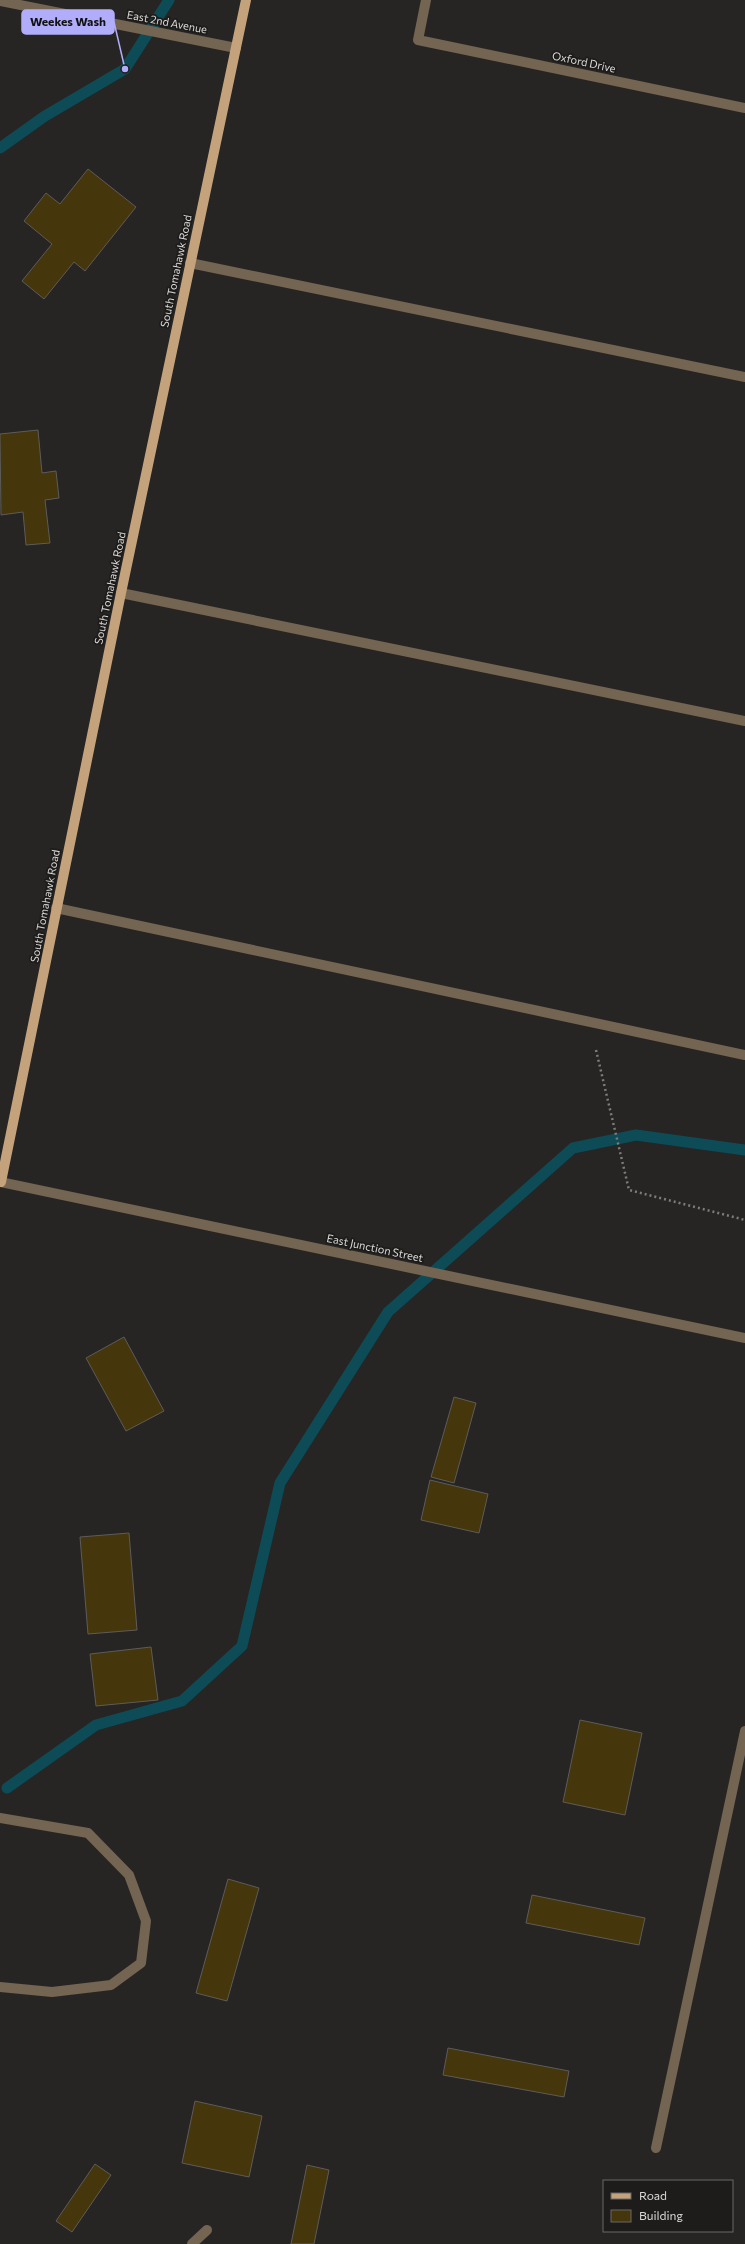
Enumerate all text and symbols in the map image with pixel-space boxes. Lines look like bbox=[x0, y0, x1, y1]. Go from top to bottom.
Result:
street label: East 2nd Avenue bbox=[126, 7, 208, 36]
callout: Weekes Wash bbox=[22, 10, 114, 34]
text: Weekes Wash bbox=[30, 14, 106, 28]
street label: Oxford Drive bbox=[551, 48, 617, 75]
street label: South Tomahawk Road bbox=[157, 213, 194, 328]
street label: South Tomahawk Road bbox=[91, 530, 128, 645]
street label: South Tomahawk Road bbox=[27, 848, 62, 963]
street label: East Junction Street bbox=[325, 1231, 425, 1265]
legend bbox=[603, 2180, 733, 2232]
text: Road bbox=[639, 2188, 667, 2202]
text: Building bbox=[639, 2208, 683, 2222]

